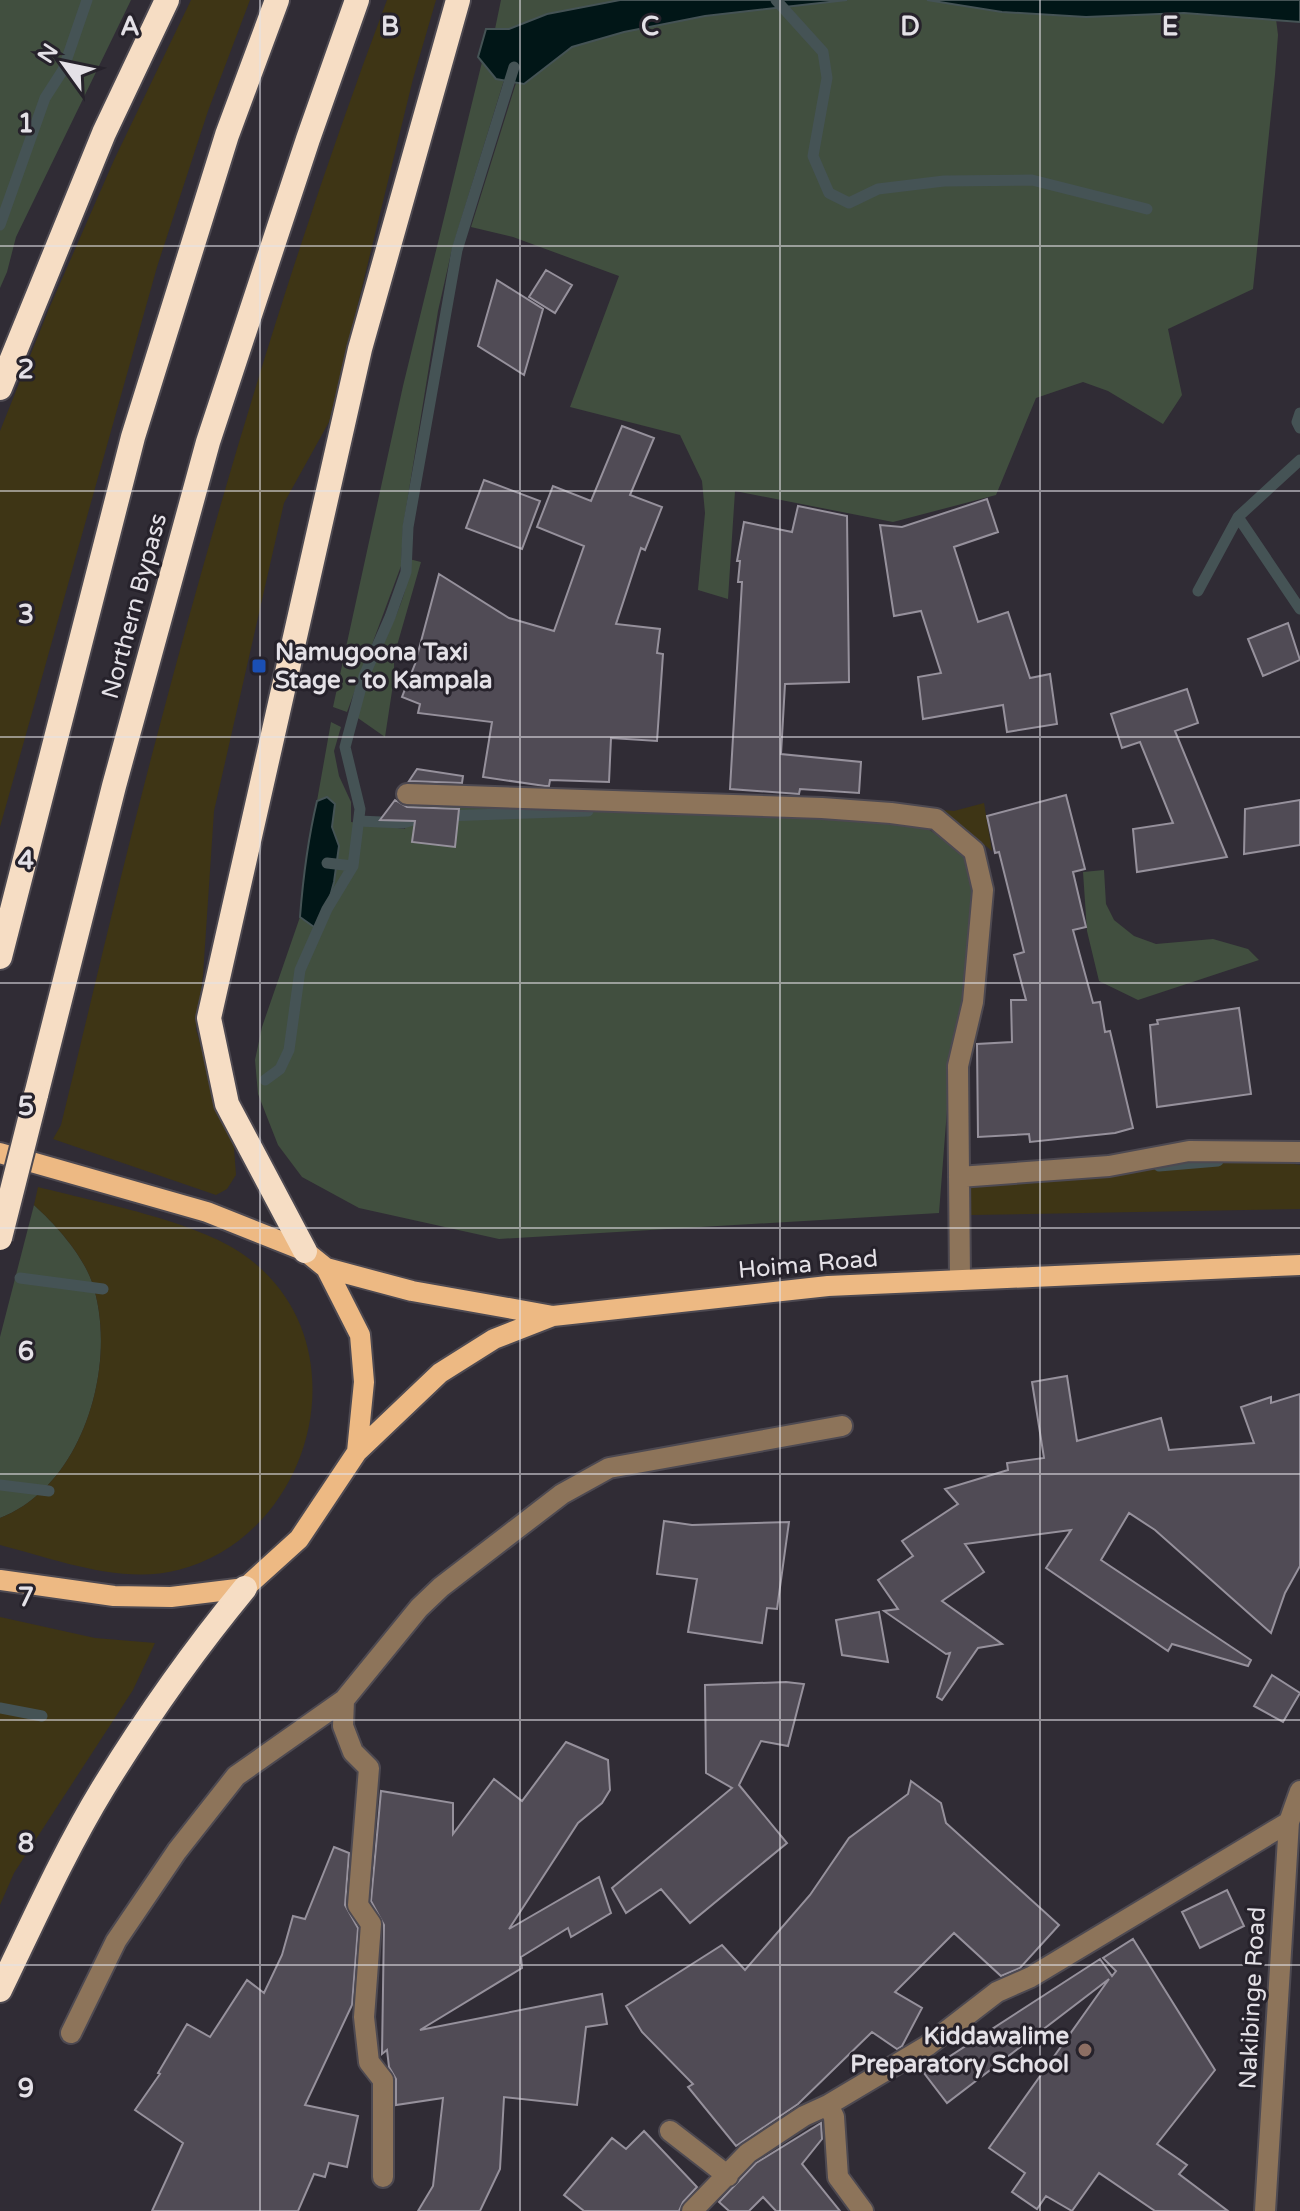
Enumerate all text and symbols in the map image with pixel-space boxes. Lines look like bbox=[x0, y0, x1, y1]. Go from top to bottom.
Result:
text: A bbox=[120, 11, 140, 42]
text: B bbox=[381, 11, 399, 42]
text: C bbox=[641, 11, 659, 42]
text: D bbox=[900, 11, 920, 42]
text: E bbox=[1162, 11, 1178, 42]
north arrow bbox=[24, 24, 104, 104]
text: N bbox=[32, 39, 64, 68]
text: 1 bbox=[18, 108, 34, 139]
text: 2 bbox=[18, 354, 34, 385]
street label: Northern Bypass bbox=[96, 510, 173, 702]
text: 3 bbox=[18, 599, 34, 630]
place label: Namugoona Taxi Stage - to Kampala bbox=[275, 638, 492, 695]
marker: Namugoona Taxi Stage - to Kampala bbox=[250, 657, 268, 675]
text: 4 bbox=[18, 845, 34, 876]
text: 5 bbox=[18, 1091, 34, 1122]
street label: Hoima Road bbox=[737, 1244, 879, 1285]
text: 6 bbox=[18, 1336, 34, 1367]
text: 7 bbox=[18, 1582, 34, 1613]
text: 8 bbox=[18, 1828, 34, 1859]
street label: Nakibinge Road bbox=[1233, 1906, 1272, 2090]
place label: Kiddawalime Preparatory School bbox=[850, 2022, 1069, 2079]
marker: Kiddawalime Preparatory School bbox=[1076, 2041, 1094, 2059]
text: 9 bbox=[18, 2073, 34, 2104]

